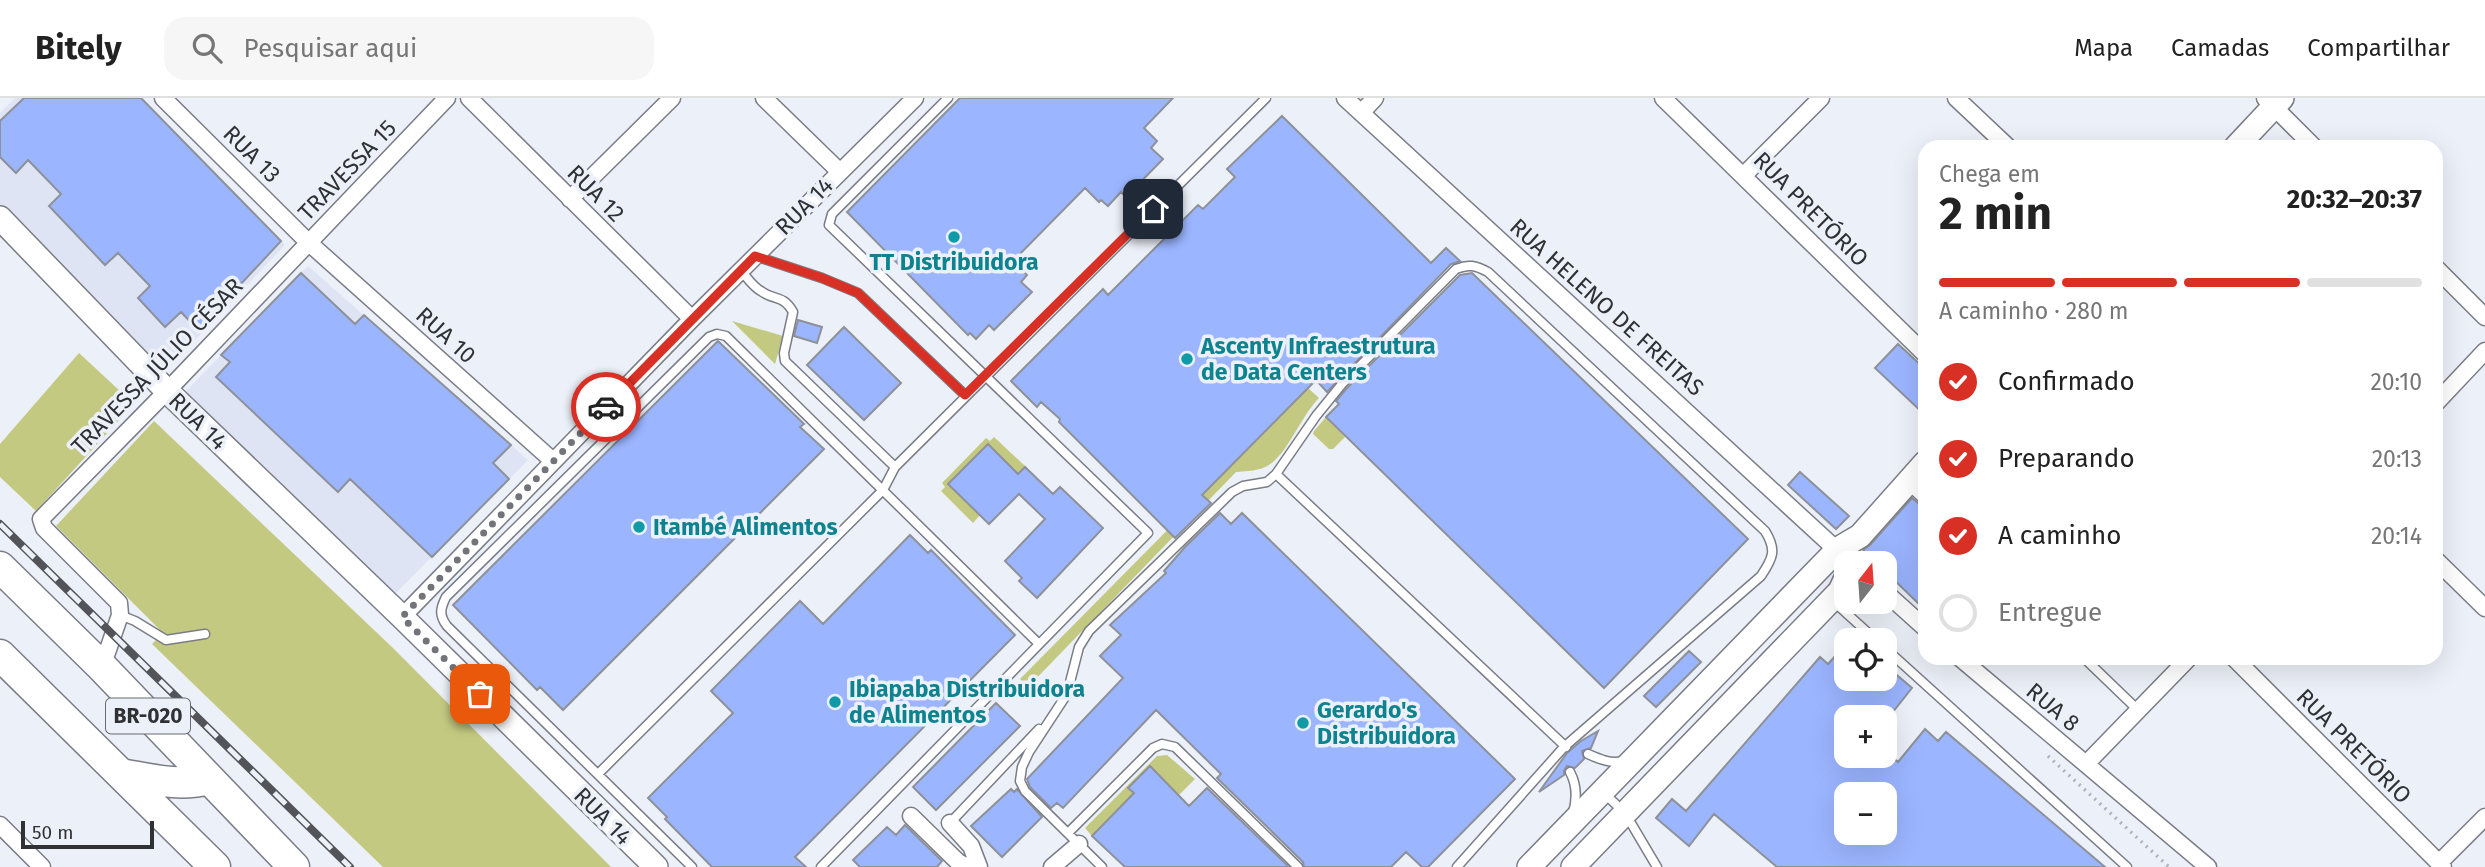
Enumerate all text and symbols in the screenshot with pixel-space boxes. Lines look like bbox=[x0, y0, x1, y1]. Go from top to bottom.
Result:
search box bbox=[164, 17, 654, 80]
text: Bitely bbox=[35, 28, 122, 68]
icon: search bbox=[188, 29, 226, 67]
text: Pesquisar aqui bbox=[244, 33, 417, 64]
text: Mapa bbox=[2074, 34, 2133, 62]
text: Camadas bbox=[2171, 34, 2269, 62]
text: Compartilhar bbox=[2307, 34, 2450, 62]
street label: TRAVESSA 15 bbox=[292, 114, 402, 226]
street label: RUA 13 bbox=[218, 120, 286, 188]
street label: RUA PRETÓRIO bbox=[1748, 145, 1875, 272]
street label: RUA 12 bbox=[562, 159, 630, 227]
text: Chega em bbox=[1939, 160, 2040, 188]
street label: RUA 14 bbox=[769, 171, 839, 241]
pin bbox=[1123, 179, 1183, 239]
text: 20:32–20:37 bbox=[2287, 184, 2422, 215]
text: 2 min bbox=[1939, 186, 2052, 241]
icon: home bbox=[1134, 190, 1172, 228]
street label: RUA HELENO DE FREITAS bbox=[1504, 212, 1710, 402]
marker: TT Distribuidora bbox=[946, 229, 962, 245]
place label: TT Distribuidora bbox=[869, 248, 1039, 276]
street label: TRAVESSA JÚLIO CÉSAR bbox=[65, 271, 249, 460]
text: A caminho · 280 m bbox=[1939, 297, 2129, 325]
street label: RUA 10 bbox=[410, 301, 482, 369]
place label: Ascenty Infraestrutura de Data Centers bbox=[1200, 332, 1436, 386]
marker: Ascenty Infraestrutura de Data Centers bbox=[1179, 351, 1195, 367]
icon: check bbox=[1939, 363, 1977, 401]
text: Confirmado bbox=[1998, 366, 2135, 397]
text: 20:10 bbox=[2370, 368, 2422, 396]
courier bbox=[571, 372, 641, 442]
street label: RUA 14 bbox=[163, 387, 233, 455]
icon: car bbox=[587, 388, 625, 426]
icon: check bbox=[1939, 440, 1977, 478]
text: Preparando bbox=[1998, 443, 2135, 474]
text: 20:13 bbox=[2372, 445, 2422, 473]
place label: Itambé Alimentos bbox=[653, 513, 838, 541]
icon: check bbox=[1939, 517, 1977, 555]
marker: Itambé Alimentos bbox=[631, 519, 647, 535]
text: A caminho bbox=[1998, 520, 2121, 551]
text: 20:14 bbox=[2371, 522, 2422, 550]
north arrow bbox=[1834, 551, 1897, 614]
map controls bbox=[1834, 551, 1897, 845]
text: Entregue bbox=[1998, 597, 2102, 628]
button: locate bbox=[1834, 628, 1897, 691]
pin bbox=[450, 664, 510, 724]
icon: bag bbox=[461, 675, 499, 713]
place label: Ibiapaba Distribuidora de Alimentos bbox=[849, 675, 1085, 729]
street label: RUA 8 bbox=[2021, 677, 2085, 737]
street label: RUA PRETÓRIO bbox=[2291, 682, 2418, 809]
marker: Ibiapaba Distribuidora de Alimentos bbox=[827, 694, 843, 710]
place label: Gerardo's Distribuidora bbox=[1317, 696, 1456, 750]
road number: BR-020 bbox=[106, 698, 190, 734]
button: + bbox=[1834, 705, 1897, 768]
marker: Gerardo's Distribuidora bbox=[1295, 715, 1311, 731]
street label: RUA 14 bbox=[568, 781, 638, 851]
button: − bbox=[1834, 782, 1897, 845]
scale bar bbox=[21, 818, 154, 850]
text: 50 m bbox=[32, 821, 73, 844]

